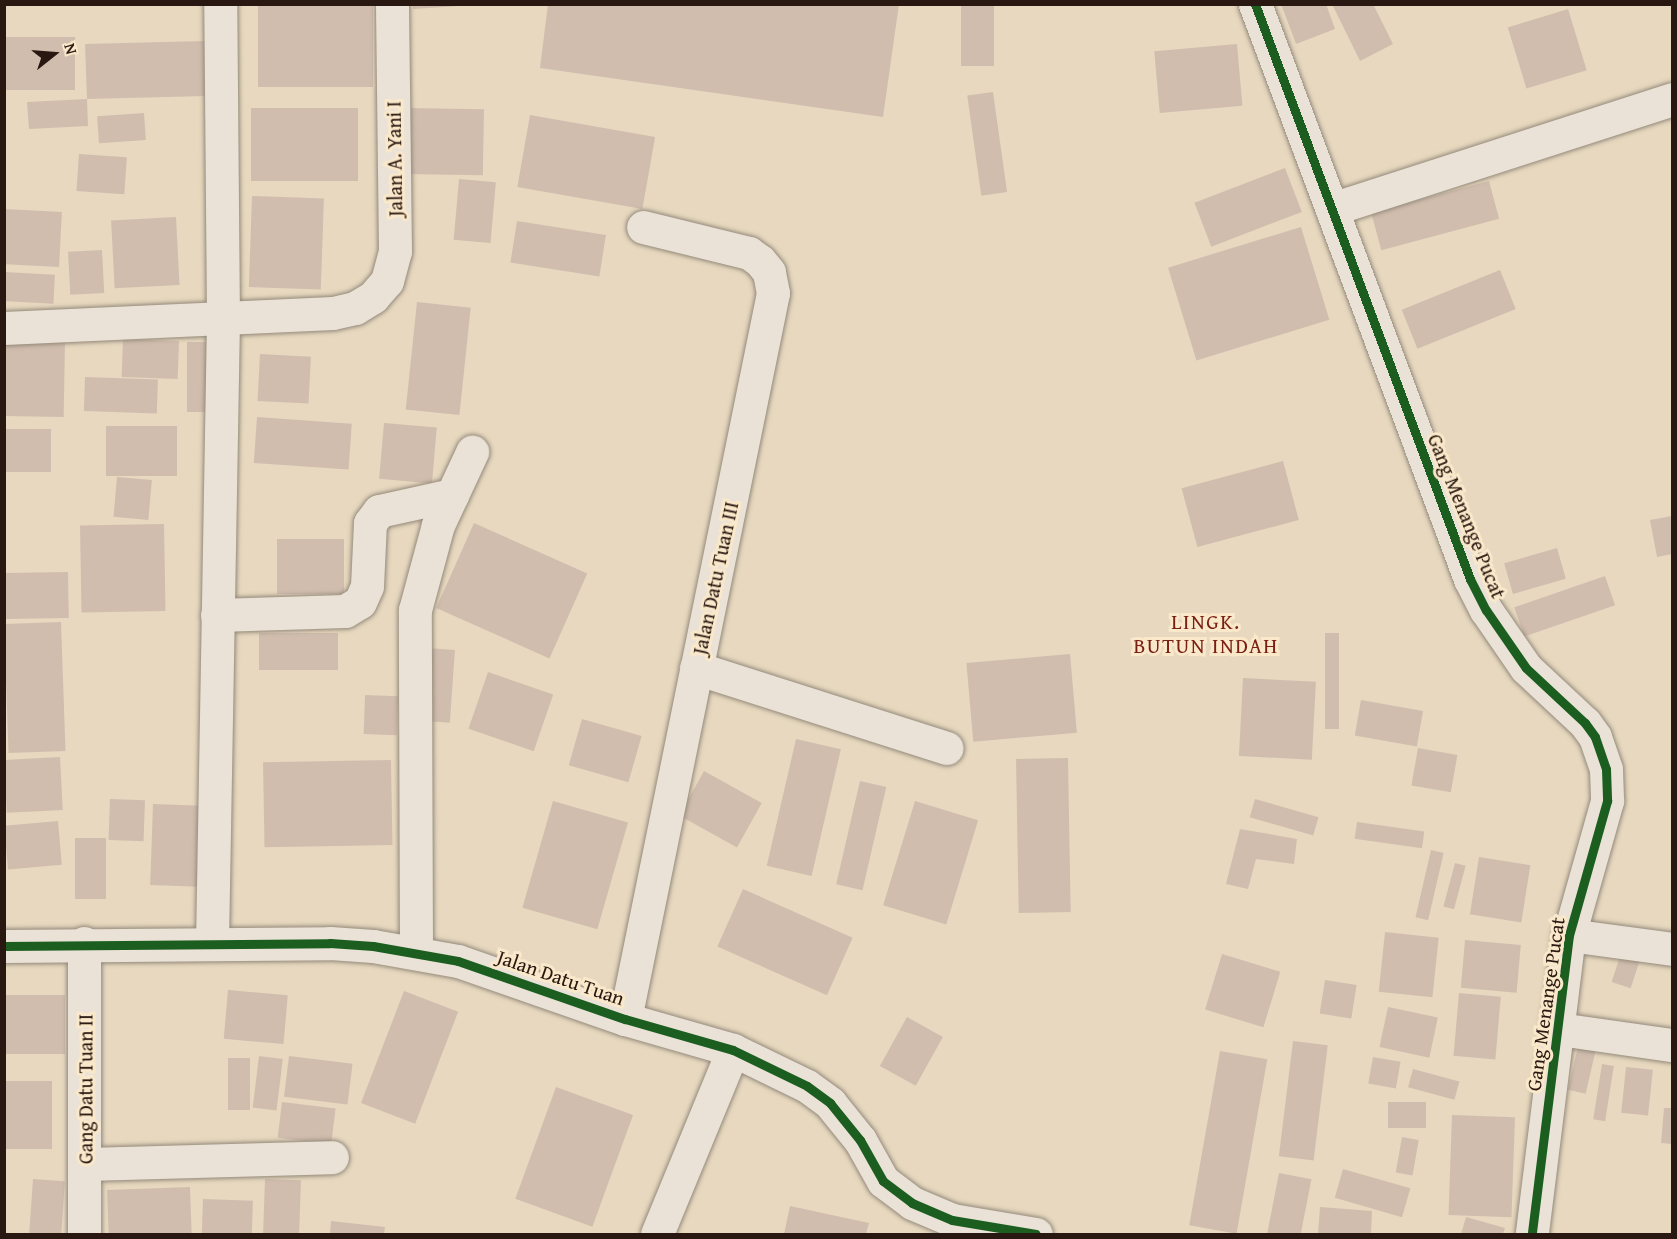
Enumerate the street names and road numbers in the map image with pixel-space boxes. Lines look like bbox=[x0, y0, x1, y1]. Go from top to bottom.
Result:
street label: Jalan A. Yani I bbox=[381, 101, 407, 217]
street label: Gang Menange Pucat bbox=[1423, 430, 1511, 602]
street label: Jalan Datu Tuan III bbox=[687, 499, 743, 657]
street label: Gang Menange Pucat bbox=[1521, 916, 1569, 1092]
street label: Jalan Datu Tuan bbox=[494, 944, 628, 1010]
street label: Gang Datu Tuan II bbox=[73, 1014, 97, 1164]

